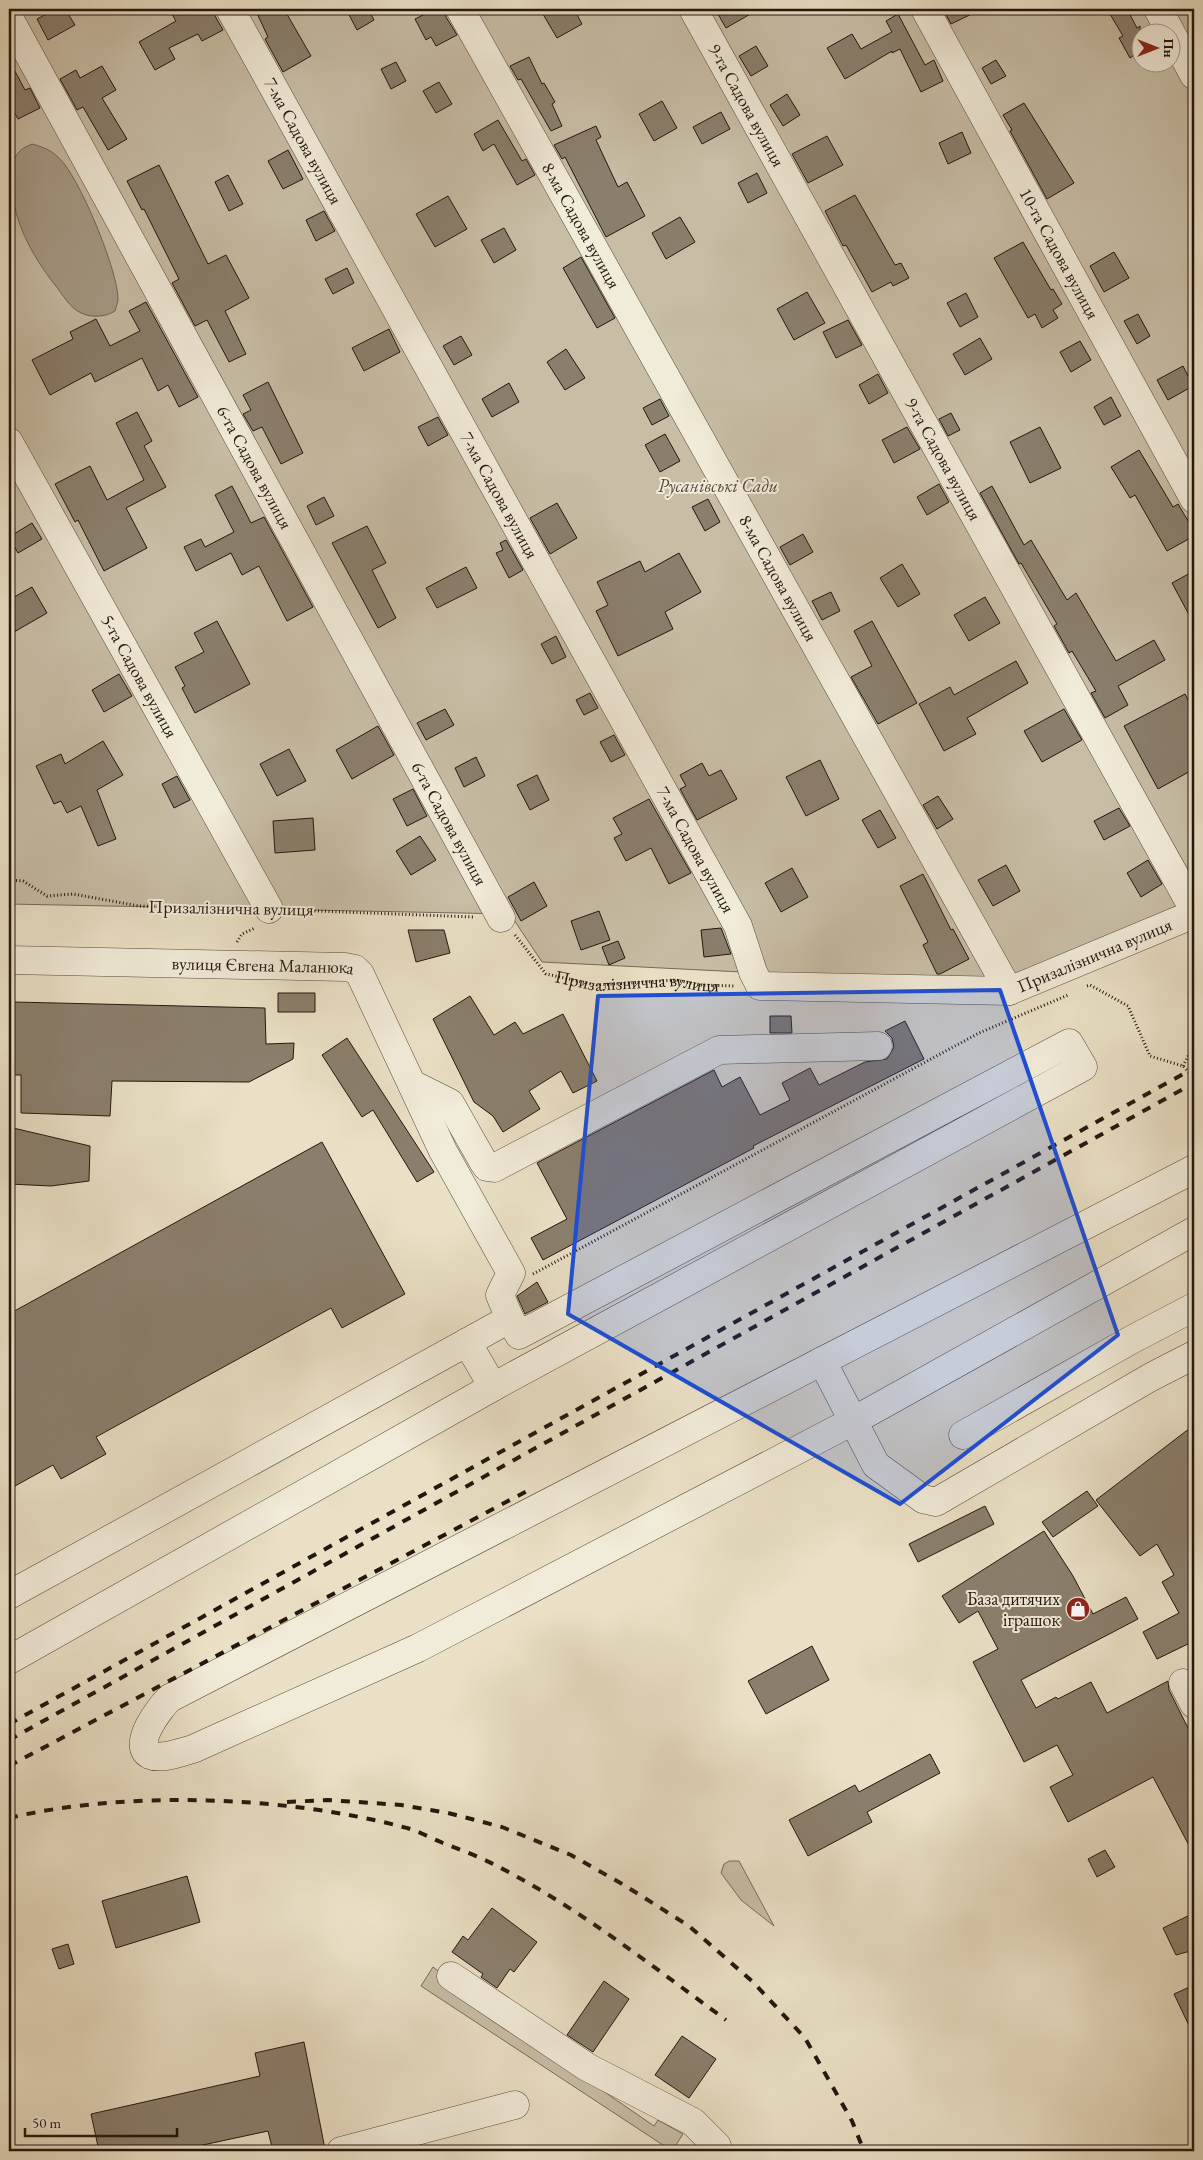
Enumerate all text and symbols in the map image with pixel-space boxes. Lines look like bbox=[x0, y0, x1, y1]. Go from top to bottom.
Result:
north arrow bbox=[1130, 22, 1180, 72]
text: Пн bbox=[1160, 38, 1178, 58]
street label: 9-та Садова вулиця bbox=[703, 39, 790, 171]
street label: 7-ма Садова вулиця bbox=[259, 73, 348, 208]
street label: 8-ма Садова вулиця bbox=[537, 158, 626, 293]
street label: 10-та Садова вулиця bbox=[1014, 184, 1105, 323]
street label: 9-та Садова вулиця bbox=[900, 393, 987, 525]
street label: 6-та Садова вулиця bbox=[212, 401, 298, 533]
street label: 7-ма Садова вулиця bbox=[456, 428, 544, 563]
park label: Русанівські Сади bbox=[658, 474, 778, 498]
street label: 8-ма Садова вулиця bbox=[734, 511, 823, 645]
street label: 5-та Садова вулиця bbox=[96, 610, 183, 742]
street label: 6-та Садова вулиця bbox=[407, 757, 493, 889]
street label: 7-ма Садова вулиця bbox=[652, 782, 740, 917]
street label: Призалізнична вулиця bbox=[148, 895, 314, 920]
street label: Призалізнична вулиця bbox=[1014, 913, 1175, 997]
street label: вулиця Євгена Маланюка bbox=[171, 951, 357, 980]
street label: Призалізнична вулиця bbox=[553, 964, 719, 997]
place label: База дитячих іграшок bbox=[967, 1587, 1060, 1631]
shop icon: База дитячих іграшок bbox=[1065, 1596, 1091, 1622]
scale bar bbox=[25, 2105, 178, 2137]
text: 50 m bbox=[32, 2113, 61, 2132]

